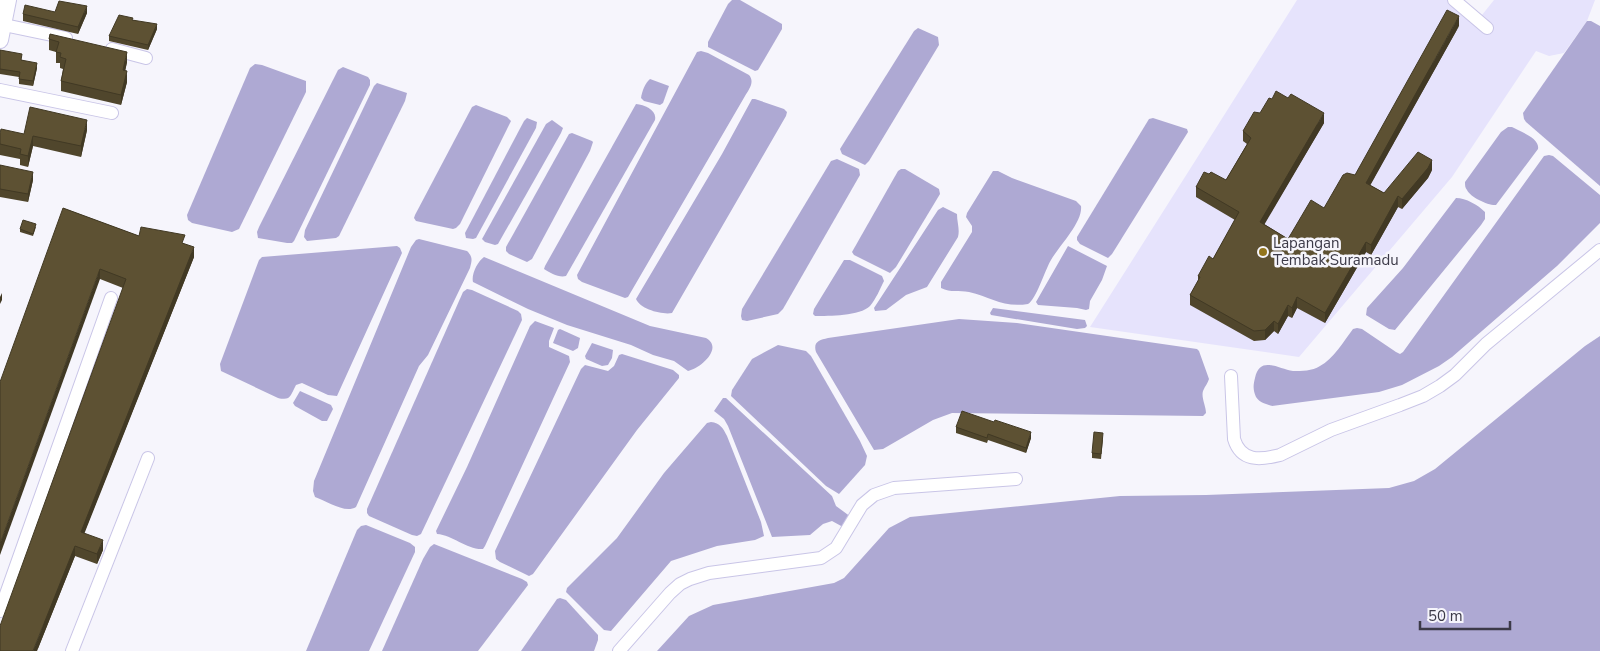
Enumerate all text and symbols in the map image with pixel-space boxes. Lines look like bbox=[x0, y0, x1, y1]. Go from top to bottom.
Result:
place label: Lapangan Tembak Suramadu bbox=[1273, 233, 1399, 270]
marker: Lapangan Tembak Suramadu bbox=[1257, 246, 1269, 258]
scale bar bbox=[1420, 598, 1510, 630]
text: 50 m bbox=[1428, 606, 1463, 626]

